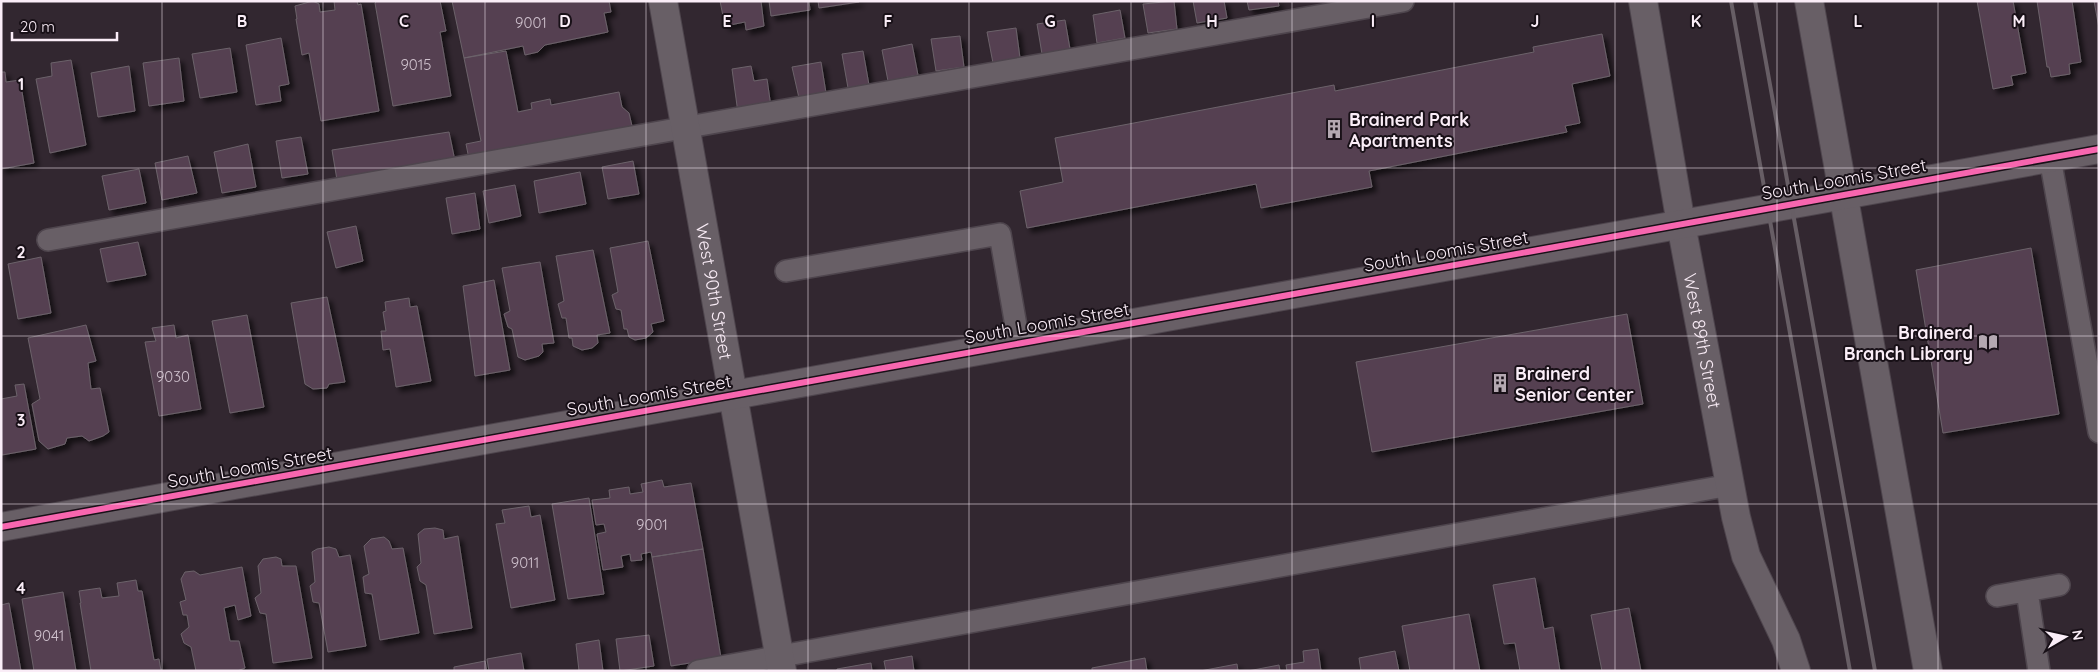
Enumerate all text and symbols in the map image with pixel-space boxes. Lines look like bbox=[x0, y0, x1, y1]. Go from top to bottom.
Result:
scale bar bbox=[12, 10, 118, 42]
text: B bbox=[237, 11, 247, 31]
text: C bbox=[399, 11, 409, 31]
text: D bbox=[559, 11, 571, 31]
text: E bbox=[722, 11, 732, 31]
text: F bbox=[884, 11, 893, 31]
text: G bbox=[1044, 11, 1056, 31]
text: H bbox=[1206, 11, 1218, 31]
text: I bbox=[1371, 11, 1375, 31]
text: J bbox=[1531, 11, 1539, 31]
text: K bbox=[1691, 11, 1701, 31]
text: L bbox=[1854, 11, 1863, 31]
text: M bbox=[2012, 11, 2026, 31]
house number: 9001 bbox=[515, 13, 547, 32]
text: 20 m bbox=[20, 17, 55, 36]
house number: 9015 bbox=[400, 55, 432, 74]
text: 1 bbox=[18, 74, 24, 94]
place label: Brainerd Park Apartments bbox=[1349, 108, 1469, 152]
building icon: Brainerd Park Apartments bbox=[1323, 118, 1345, 140]
street label: South Loomis Street bbox=[1760, 153, 1928, 205]
street label: West 90th Street bbox=[691, 221, 738, 361]
street label: South Loomis Street bbox=[1362, 225, 1530, 277]
text: 2 bbox=[16, 242, 26, 262]
street label: West 89th Street bbox=[1679, 271, 1727, 410]
street label: South Loomis Street bbox=[963, 297, 1131, 349]
place label: Brainerd Branch Library bbox=[1844, 321, 1973, 365]
library icon: Brainerd Branch Library bbox=[1977, 331, 1999, 353]
place label: Brainerd Senior Center bbox=[1515, 362, 1634, 406]
house number: 9030 bbox=[156, 367, 190, 386]
street label: South Loomis Street bbox=[565, 369, 733, 421]
building icon: Brainerd Senior Center bbox=[1489, 372, 1511, 394]
text: 3 bbox=[17, 410, 25, 430]
street label: South Loomis Street bbox=[166, 441, 334, 493]
house number: 9001 bbox=[636, 515, 668, 534]
house number: 9011 bbox=[511, 553, 539, 572]
text: 4 bbox=[16, 578, 26, 598]
north arrow bbox=[2040, 612, 2090, 662]
house number: 9041 bbox=[34, 626, 64, 645]
text: N bbox=[2068, 628, 2088, 641]

